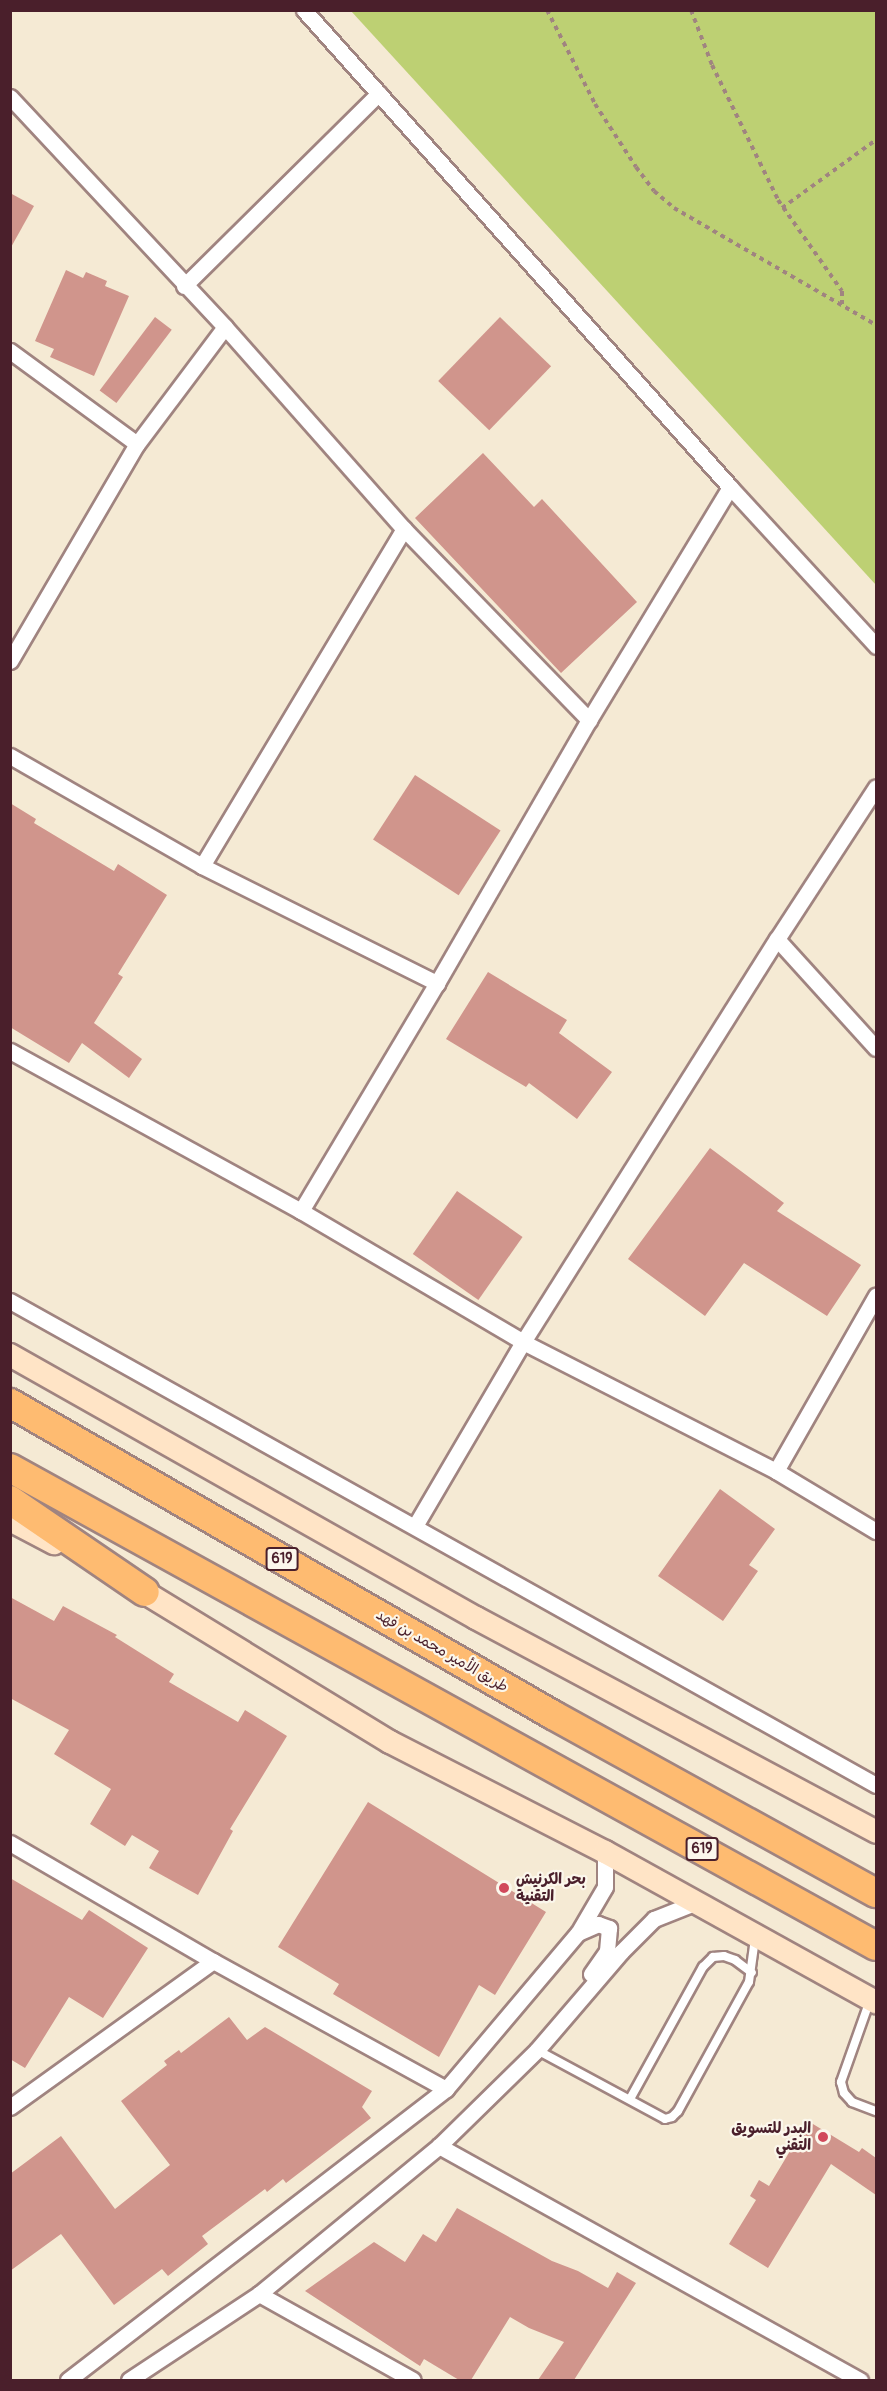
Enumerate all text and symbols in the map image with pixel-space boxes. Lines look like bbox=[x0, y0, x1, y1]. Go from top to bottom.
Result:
road number: 619 bbox=[266, 1548, 298, 1570]
street label: طريق الأمير محمد بن فهد bbox=[373, 1606, 511, 1696]
road number: 619 bbox=[686, 1838, 718, 1860]
place label: بحر الكرنيش التقنية bbox=[516, 1870, 586, 1905]
marker: بحر الكرنيش التقنية bbox=[497, 1881, 511, 1895]
place label: البدر للتسويق التقني bbox=[731, 2119, 811, 2154]
marker: البدر للتسويق التقني bbox=[816, 2130, 830, 2144]

